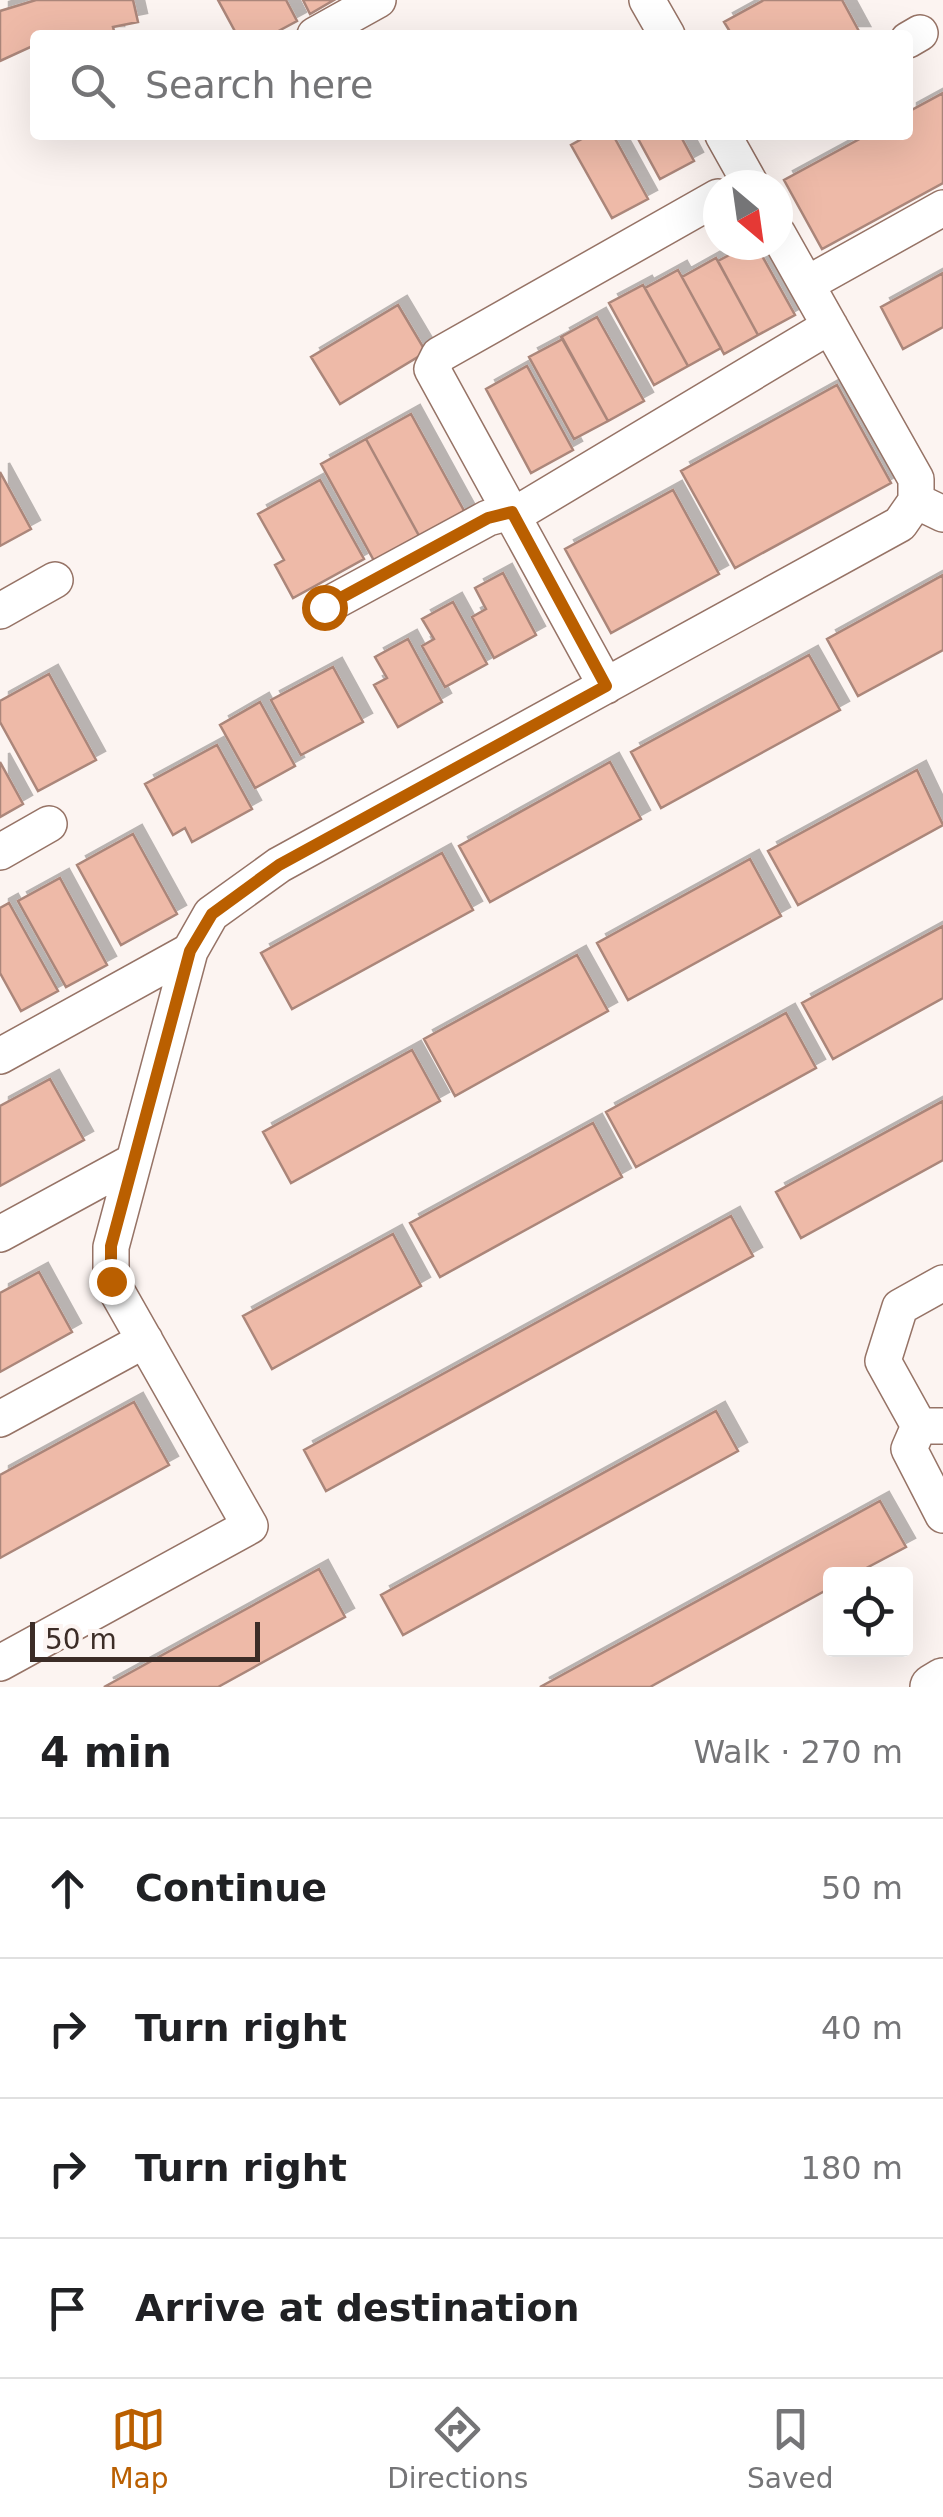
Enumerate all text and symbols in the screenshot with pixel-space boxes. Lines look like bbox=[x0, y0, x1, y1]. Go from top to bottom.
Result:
search box bbox=[30, 30, 913, 140]
icon: search bbox=[65, 58, 120, 113]
text: Search here bbox=[145, 63, 373, 107]
north arrow bbox=[703, 170, 793, 260]
route start bbox=[302, 585, 348, 631]
route end bbox=[89, 1259, 135, 1305]
map controls bbox=[823, 1567, 913, 1657]
button: locate bbox=[823, 1567, 913, 1657]
scale bar bbox=[30, 1617, 260, 1662]
text: 50 m bbox=[45, 1623, 117, 1656]
text: 4 min bbox=[40, 1728, 172, 1777]
text: Walk · 270 m bbox=[693, 1733, 903, 1771]
icon: ahead bbox=[40, 1861, 95, 1916]
text: Continue bbox=[135, 1866, 327, 1910]
text: 50 m bbox=[821, 1869, 903, 1907]
icon: right bbox=[40, 2001, 95, 2056]
text: Turn right bbox=[135, 2006, 347, 2050]
text: 40 m bbox=[821, 2009, 903, 2047]
icon: right bbox=[40, 2141, 95, 2196]
text: Turn right bbox=[135, 2146, 347, 2190]
text: 180 m bbox=[801, 2149, 903, 2187]
icon: arrive bbox=[40, 2281, 95, 2336]
text: Arrive at destination bbox=[135, 2286, 580, 2330]
tab: Map bbox=[109, 2402, 168, 2495]
tab: Directions bbox=[387, 2402, 528, 2495]
tab: Saved bbox=[747, 2402, 834, 2495]

